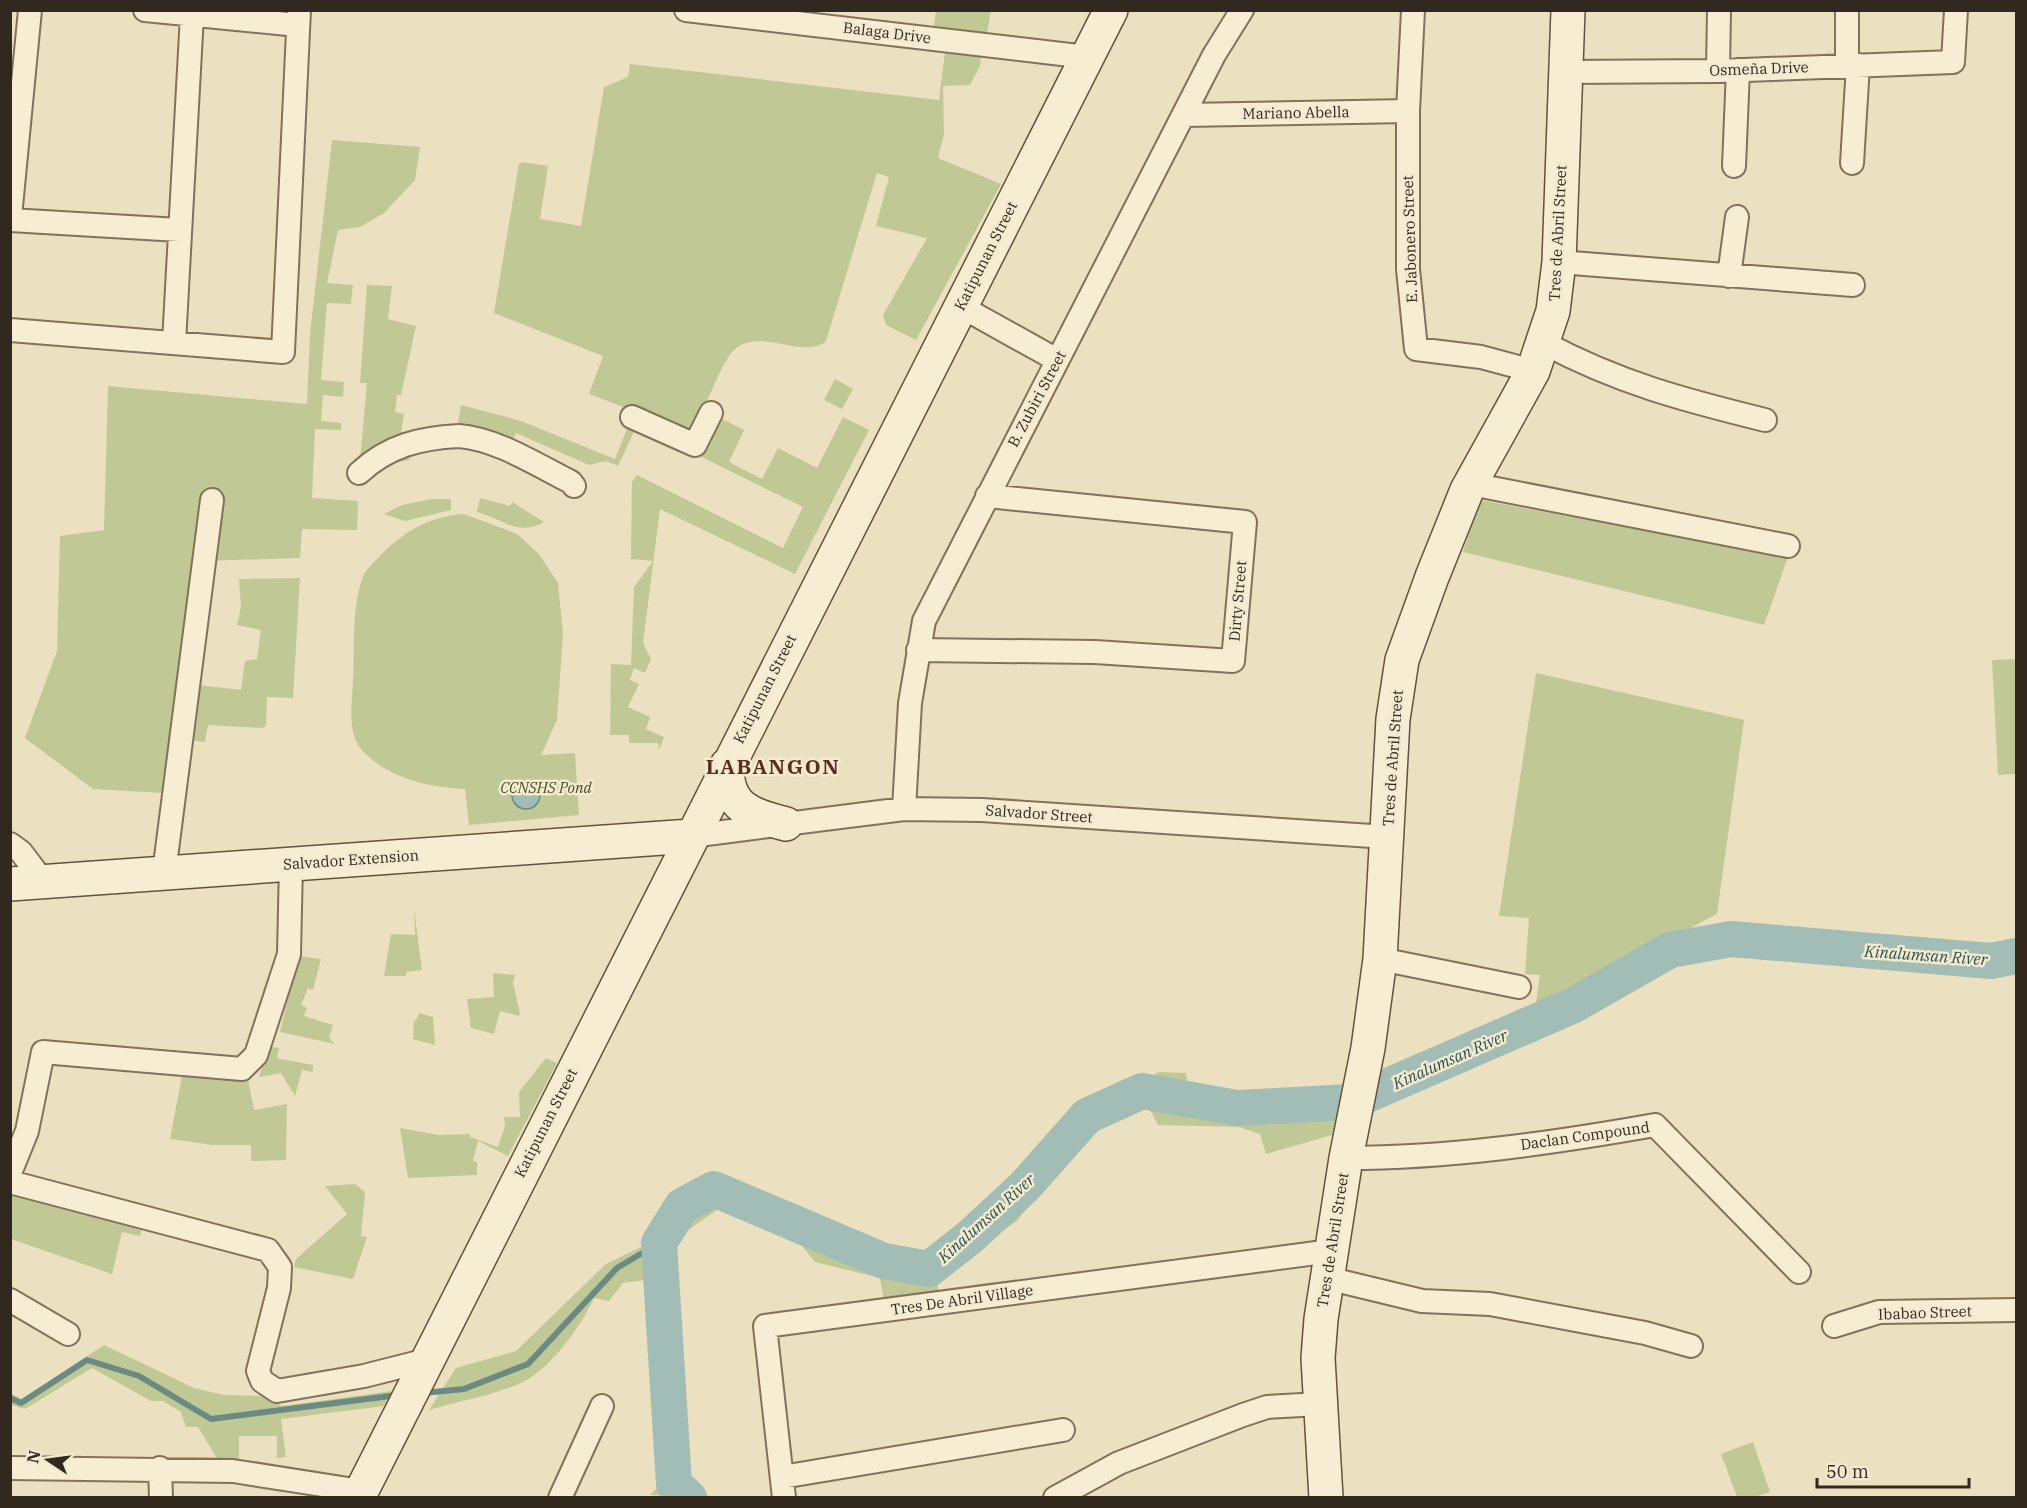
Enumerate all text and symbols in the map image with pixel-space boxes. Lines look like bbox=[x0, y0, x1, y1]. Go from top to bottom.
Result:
street label: Balaga Drive bbox=[842, 18, 932, 47]
street label: Osmeña Drive bbox=[1709, 57, 1809, 80]
street label: Mariano Abella bbox=[1242, 102, 1350, 123]
street label: Tres de Abril Street bbox=[1544, 164, 1571, 302]
street label: E. Jabonero Street bbox=[1398, 175, 1421, 303]
street label: Katipunan Street bbox=[950, 198, 1021, 314]
street label: B. Zubiri Street bbox=[1003, 347, 1070, 450]
street label: Dirty Street bbox=[1225, 560, 1250, 642]
street label: Katipunan Street bbox=[729, 631, 800, 747]
street label: Tres de Abril Street bbox=[1378, 689, 1407, 827]
district label: LABANGON bbox=[706, 752, 840, 780]
park label: CCNSHS Pond bbox=[500, 778, 593, 797]
street label: Salvador Street bbox=[985, 800, 1093, 827]
street label: Salvador Extension bbox=[282, 845, 420, 874]
water label: Kinalumsan River bbox=[1863, 941, 1989, 969]
water label: Kinalumsan River bbox=[1389, 1024, 1511, 1094]
street label: Katipunan Street bbox=[510, 1065, 581, 1181]
street label: Daclan Compound bbox=[1519, 1117, 1651, 1154]
water label: Kinalumsan River bbox=[933, 1169, 1039, 1267]
street label: Tres de Abril Street bbox=[1312, 1171, 1353, 1309]
street label: Tres De Abril Village bbox=[890, 1280, 1034, 1319]
street label: Ibabao Street bbox=[1878, 1301, 1972, 1324]
north arrow bbox=[18, 1430, 78, 1490]
text: N bbox=[22, 1448, 45, 1465]
scale bar bbox=[1817, 1451, 1968, 1489]
text: 50 m bbox=[1826, 1460, 1869, 1483]

